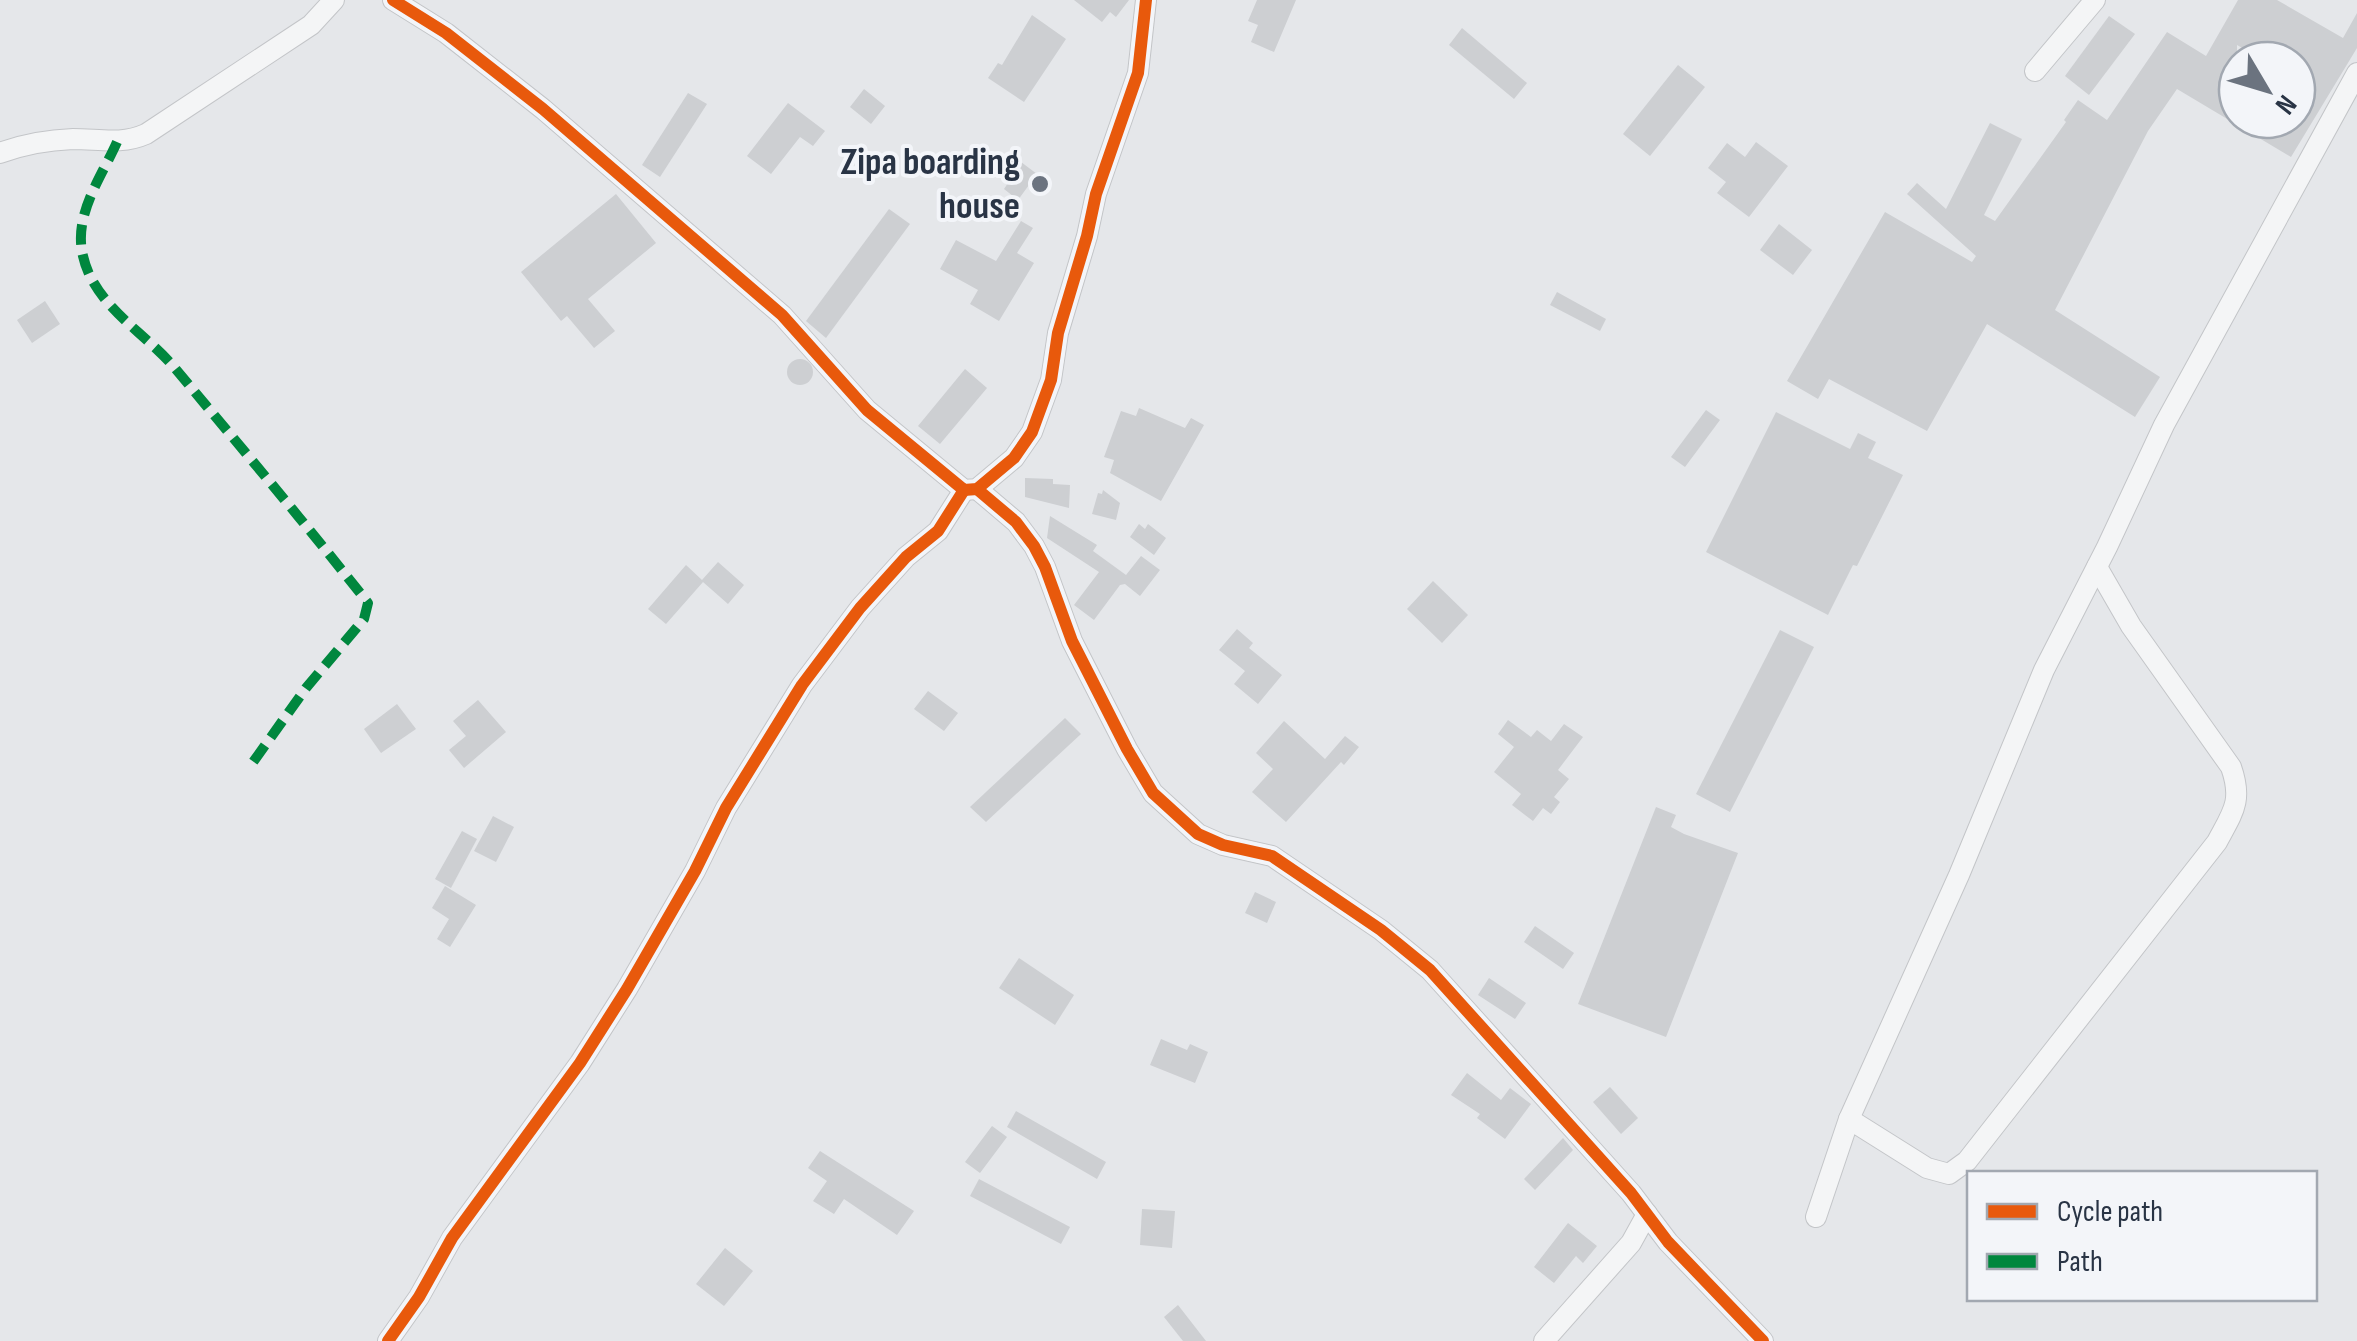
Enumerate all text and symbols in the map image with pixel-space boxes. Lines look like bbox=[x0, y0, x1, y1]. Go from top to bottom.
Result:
north arrow bbox=[2217, 40, 2317, 140]
text: N bbox=[2268, 88, 2303, 121]
place label: Zipa boarding house bbox=[840, 140, 1020, 229]
marker: Zipa boarding house bbox=[1029, 173, 1051, 195]
legend bbox=[1967, 1171, 2317, 1301]
text: Cycle path bbox=[2057, 1194, 2163, 1230]
text: Path bbox=[2057, 1244, 2103, 1280]

